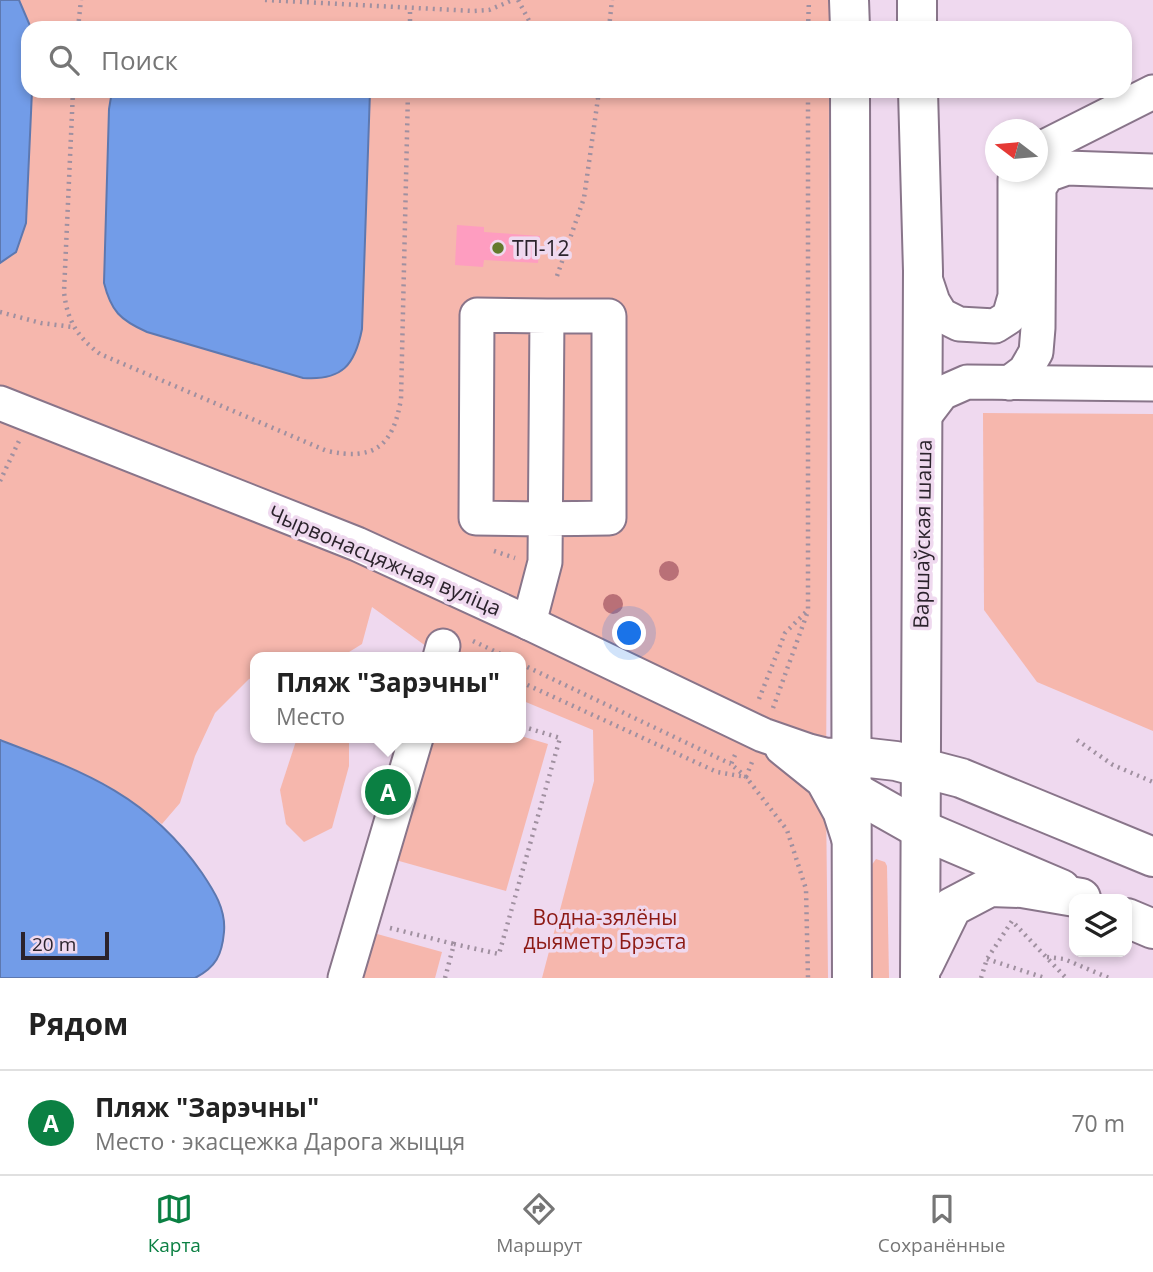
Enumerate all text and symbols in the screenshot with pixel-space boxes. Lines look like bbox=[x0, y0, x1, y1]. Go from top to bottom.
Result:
search box bbox=[21, 21, 1132, 98]
icon: search bbox=[45, 41, 83, 79]
text: Поиск bbox=[101, 42, 178, 78]
north arrow bbox=[985, 119, 1048, 182]
place label: ТП-12 bbox=[512, 234, 570, 262]
marker: ТП-12 bbox=[490, 240, 506, 256]
street label: Варшаўская шаша bbox=[906, 439, 938, 629]
street label: Чырвонасцяжная вуліца bbox=[264, 498, 506, 622]
your location bbox=[612, 616, 646, 650]
popup bbox=[250, 652, 526, 743]
text: Пляж "Зарэчны" bbox=[276, 664, 500, 700]
text: Место bbox=[276, 700, 345, 732]
pin: A bbox=[365, 766, 411, 818]
map controls bbox=[1069, 894, 1132, 957]
button: layers bbox=[1069, 894, 1132, 957]
park label: Водна-зялёны дыяметр Брэста bbox=[524, 903, 686, 955]
scale bar bbox=[21, 929, 108, 961]
text: 20 m bbox=[32, 931, 76, 957]
text: Рядом bbox=[28, 1003, 128, 1044]
text: Пляж "Зарэчны" bbox=[95, 1089, 319, 1125]
text: A bbox=[43, 1107, 59, 1139]
text: 70 m bbox=[1071, 1107, 1125, 1139]
text: Место · экасцежка Дарога жыцця bbox=[95, 1125, 465, 1157]
tab: Карта bbox=[148, 1190, 201, 1258]
tab: Маршрут bbox=[496, 1190, 582, 1258]
tab: Сохранённые bbox=[878, 1190, 1005, 1258]

